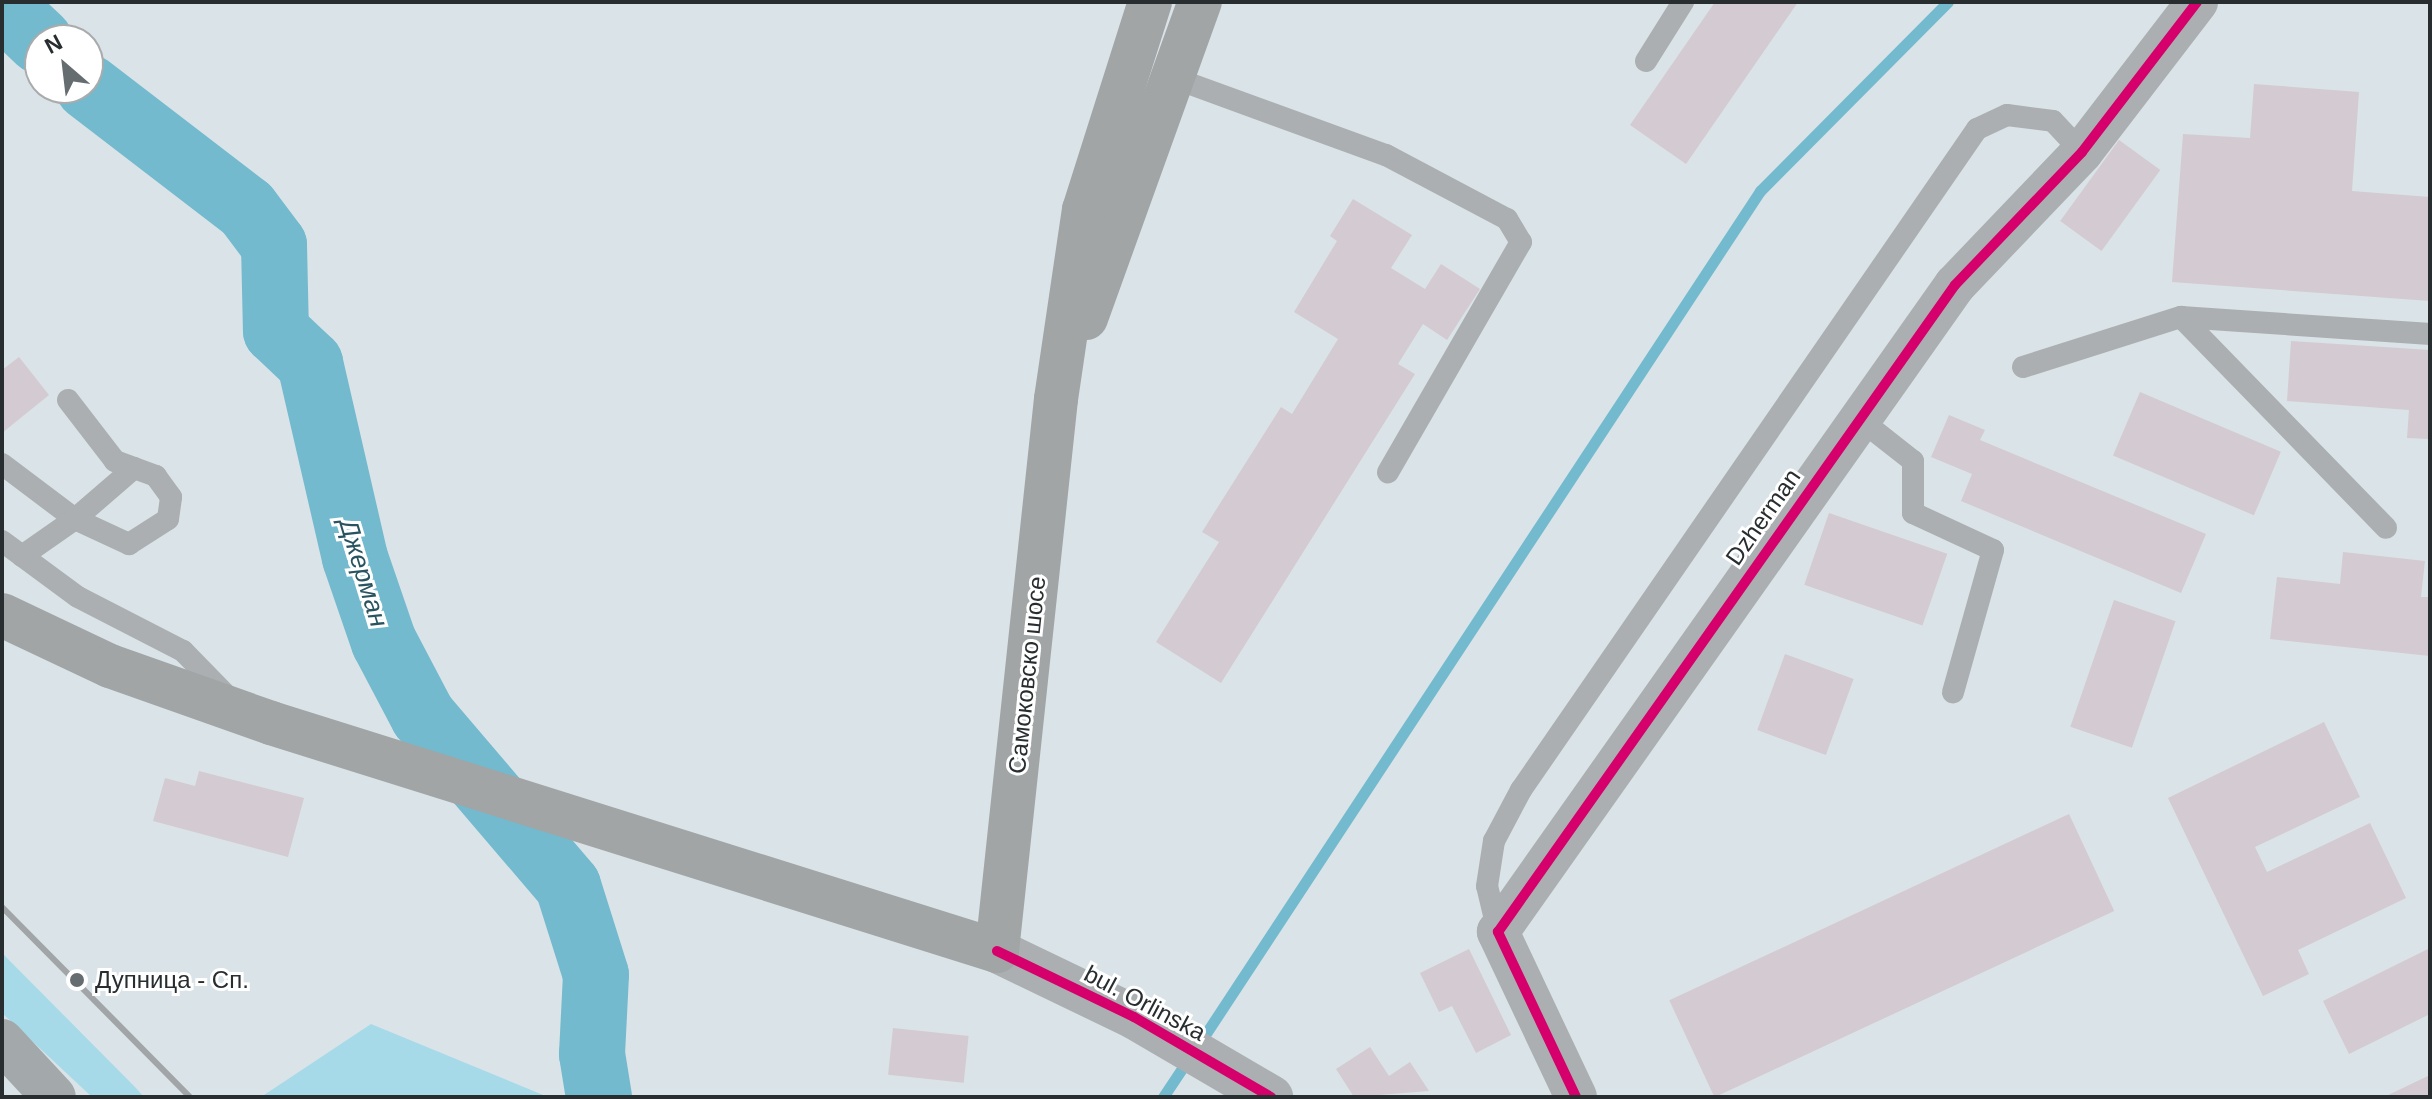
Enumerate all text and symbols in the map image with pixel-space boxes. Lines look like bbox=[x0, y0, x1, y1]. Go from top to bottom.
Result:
north arrow bbox=[24, 24, 104, 104]
text: N bbox=[41, 29, 66, 59]
street label: Dzherman bbox=[1719, 463, 1807, 571]
water label: Джерман bbox=[332, 515, 394, 631]
street label: Самоковско шосе bbox=[1002, 575, 1052, 775]
street label: bul. Orlinska bbox=[1079, 959, 1211, 1047]
place label: Дупница - Сп. bbox=[95, 966, 249, 994]
marker: Дупница - Сп. bbox=[66, 969, 88, 991]

